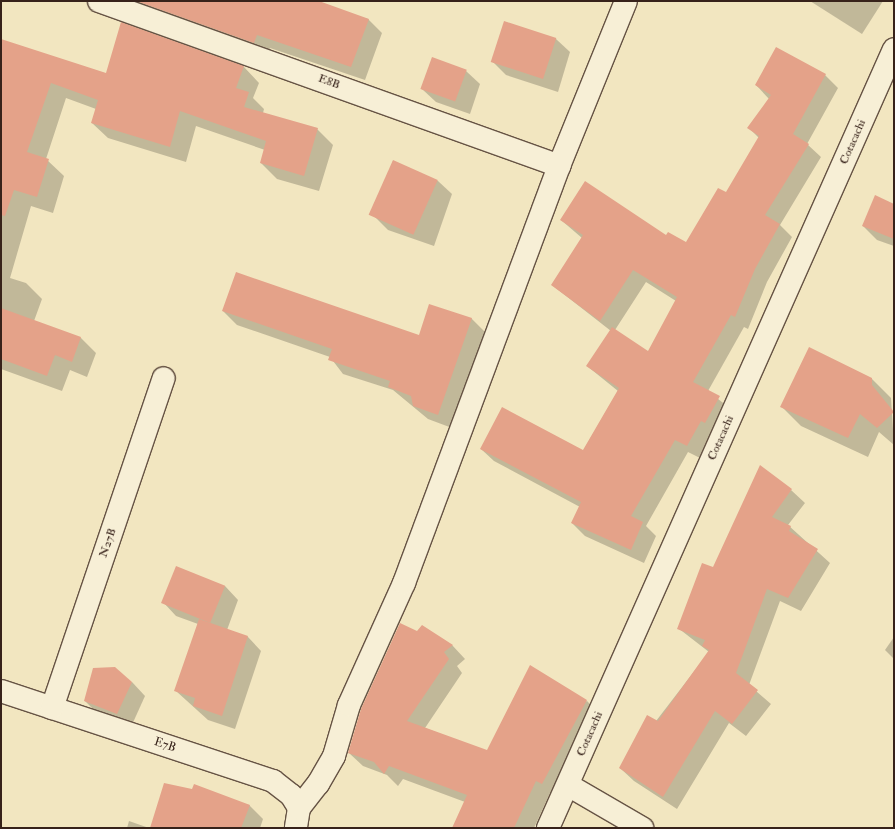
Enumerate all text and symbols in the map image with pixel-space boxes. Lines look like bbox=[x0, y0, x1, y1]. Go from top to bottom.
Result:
street label: E8B bbox=[316, 71, 342, 93]
street label: Cotacachi bbox=[837, 117, 869, 167]
street label: Cotacachi bbox=[705, 413, 737, 463]
street label: N27B bbox=[96, 526, 120, 560]
street label: Cotacachi bbox=[574, 709, 606, 759]
street label: E7B bbox=[152, 735, 178, 755]

